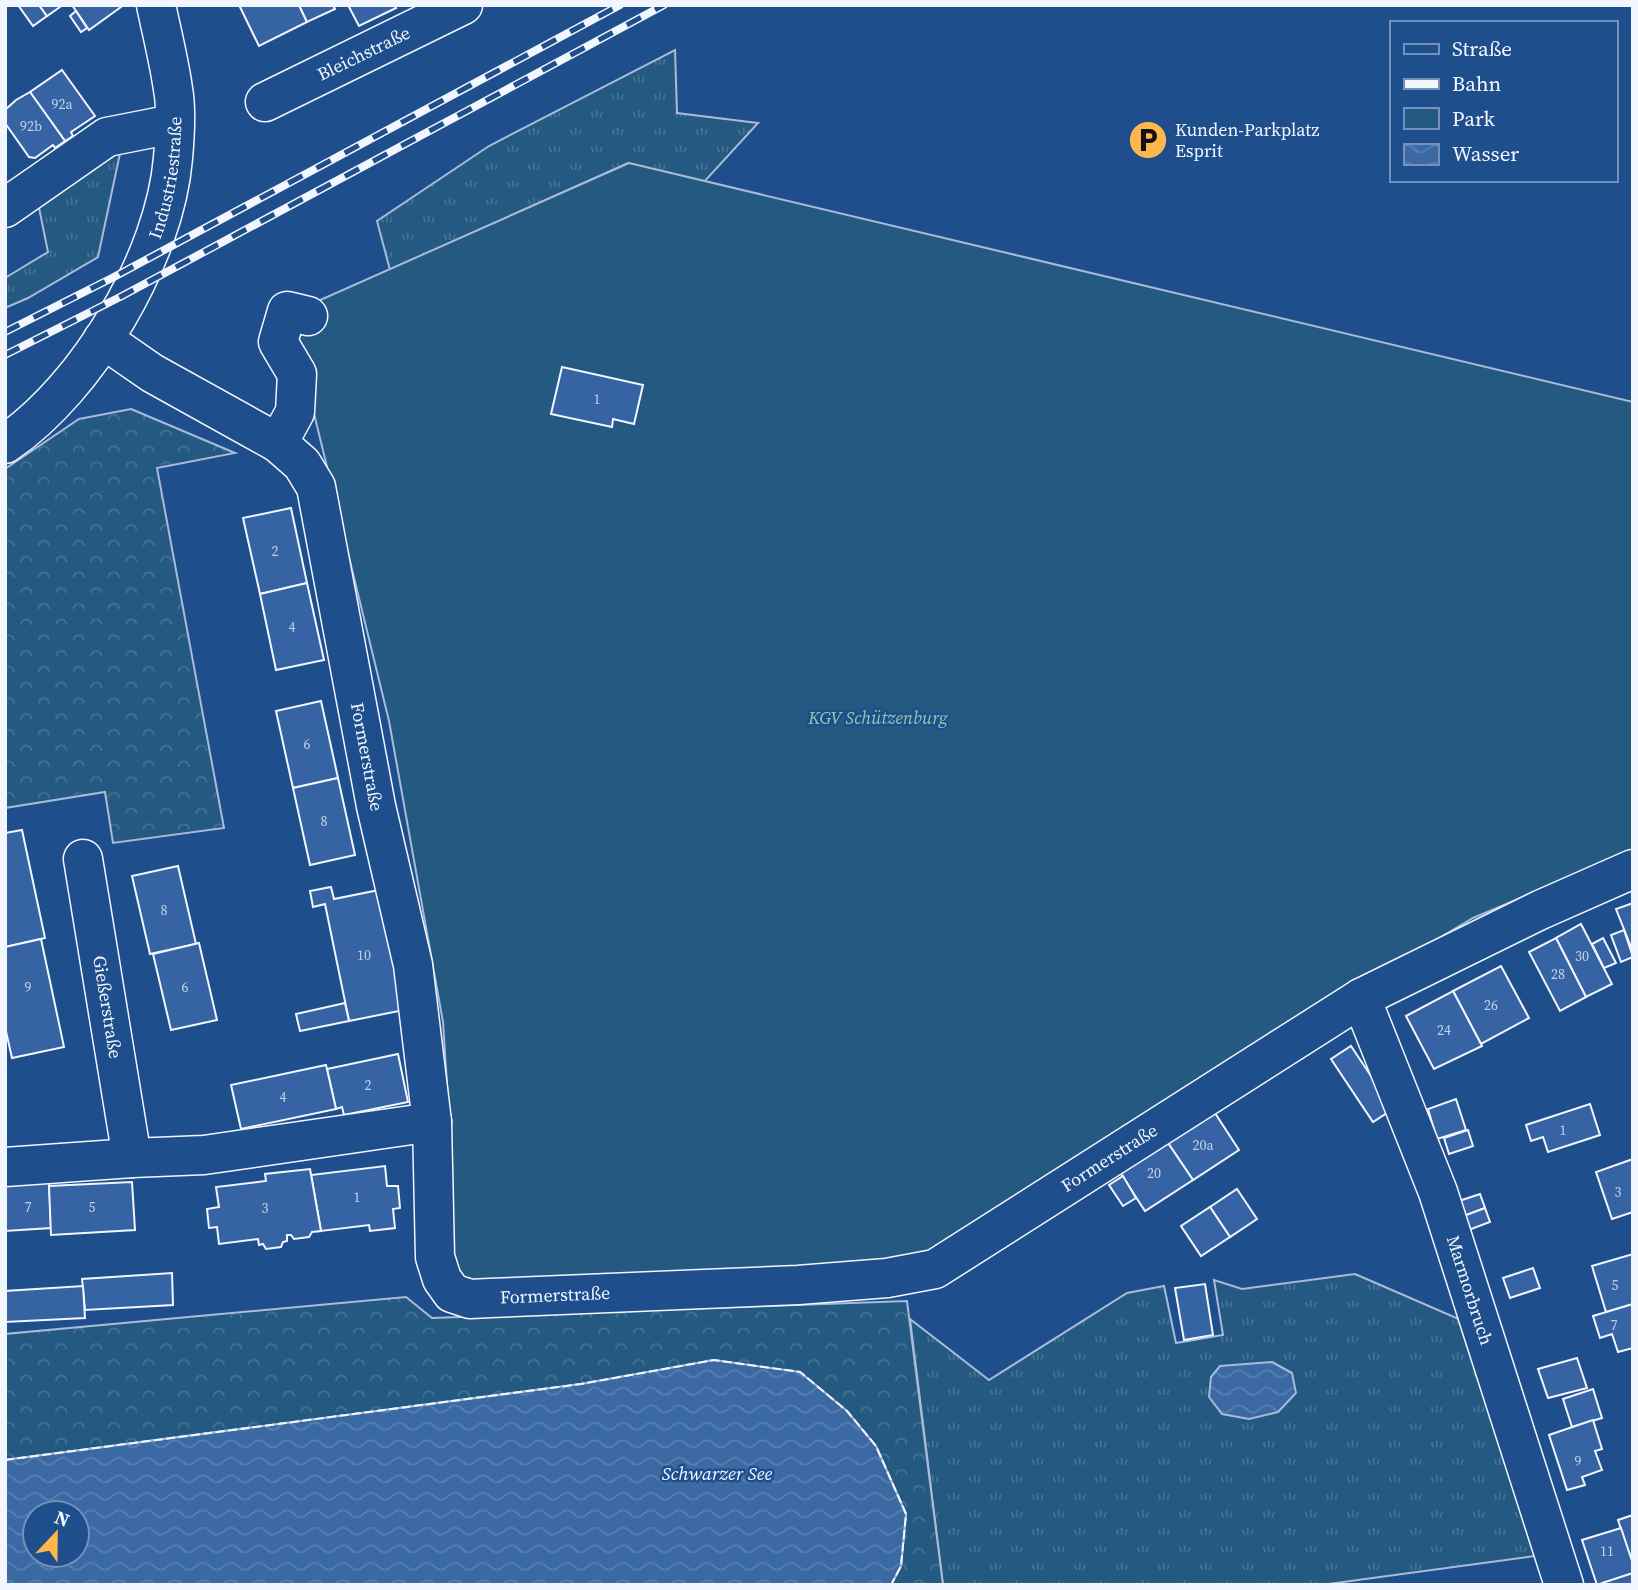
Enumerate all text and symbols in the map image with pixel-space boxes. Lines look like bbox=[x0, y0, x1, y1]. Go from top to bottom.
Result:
street label: Bleichstraße bbox=[313, 20, 414, 87]
legend bbox=[1390, 21, 1617, 182]
text: Straße bbox=[1452, 34, 1512, 63]
text: Bahn bbox=[1452, 69, 1502, 98]
house number: 92a bbox=[51, 94, 73, 114]
text: Park bbox=[1452, 104, 1496, 133]
house number: 92b bbox=[20, 116, 42, 136]
street label: Industriestraße bbox=[142, 116, 187, 242]
place label: Kunden-Parkplatz Esprit bbox=[1175, 117, 1319, 163]
parking icon: Kunden-Parkplatz Esprit bbox=[1127, 119, 1169, 161]
text: Wasser bbox=[1452, 139, 1519, 168]
house number: 1 bbox=[594, 389, 601, 409]
house number: 2 bbox=[272, 541, 279, 561]
house number: 4 bbox=[289, 617, 296, 637]
street label: Formerstraße bbox=[345, 700, 390, 813]
park label: KGV Schützenburg bbox=[807, 705, 949, 730]
house number: 6 bbox=[304, 734, 311, 754]
house number: 8 bbox=[321, 811, 328, 831]
house number: 8 bbox=[161, 900, 168, 920]
house number: 10 bbox=[357, 945, 371, 965]
house number: 30 bbox=[1575, 946, 1589, 966]
street label: Gießerstraße bbox=[87, 954, 129, 1060]
house number: 28 bbox=[1551, 964, 1565, 984]
house number: 9 bbox=[25, 977, 32, 997]
house number: 6 bbox=[182, 977, 189, 997]
house number: 26 bbox=[1484, 995, 1498, 1015]
house number: 24 bbox=[1437, 1020, 1451, 1040]
house number: 2 bbox=[365, 1075, 372, 1095]
house number: 4 bbox=[280, 1087, 287, 1107]
street label: Formerstraße bbox=[1056, 1118, 1162, 1198]
house number: 1 bbox=[1560, 1120, 1567, 1140]
house number: 20a bbox=[1192, 1135, 1214, 1155]
house number: 20 bbox=[1147, 1163, 1161, 1183]
house number: 3 bbox=[1615, 1182, 1622, 1202]
house number: 1 bbox=[354, 1187, 361, 1207]
house number: 7 bbox=[25, 1197, 32, 1217]
house number: 5 bbox=[89, 1197, 96, 1217]
house number: 3 bbox=[262, 1198, 269, 1218]
street label: Marmorbruch bbox=[1441, 1232, 1499, 1348]
house number: 5 bbox=[1612, 1275, 1619, 1295]
street label: Formerstraße bbox=[499, 1280, 611, 1310]
house number: 7 bbox=[1611, 1315, 1618, 1335]
house number: 9 bbox=[1575, 1451, 1582, 1471]
water label: Schwarzer See bbox=[662, 1460, 773, 1486]
north arrow bbox=[21, 1499, 91, 1569]
text: N bbox=[51, 1504, 74, 1533]
house number: 11 bbox=[1600, 1541, 1614, 1561]

